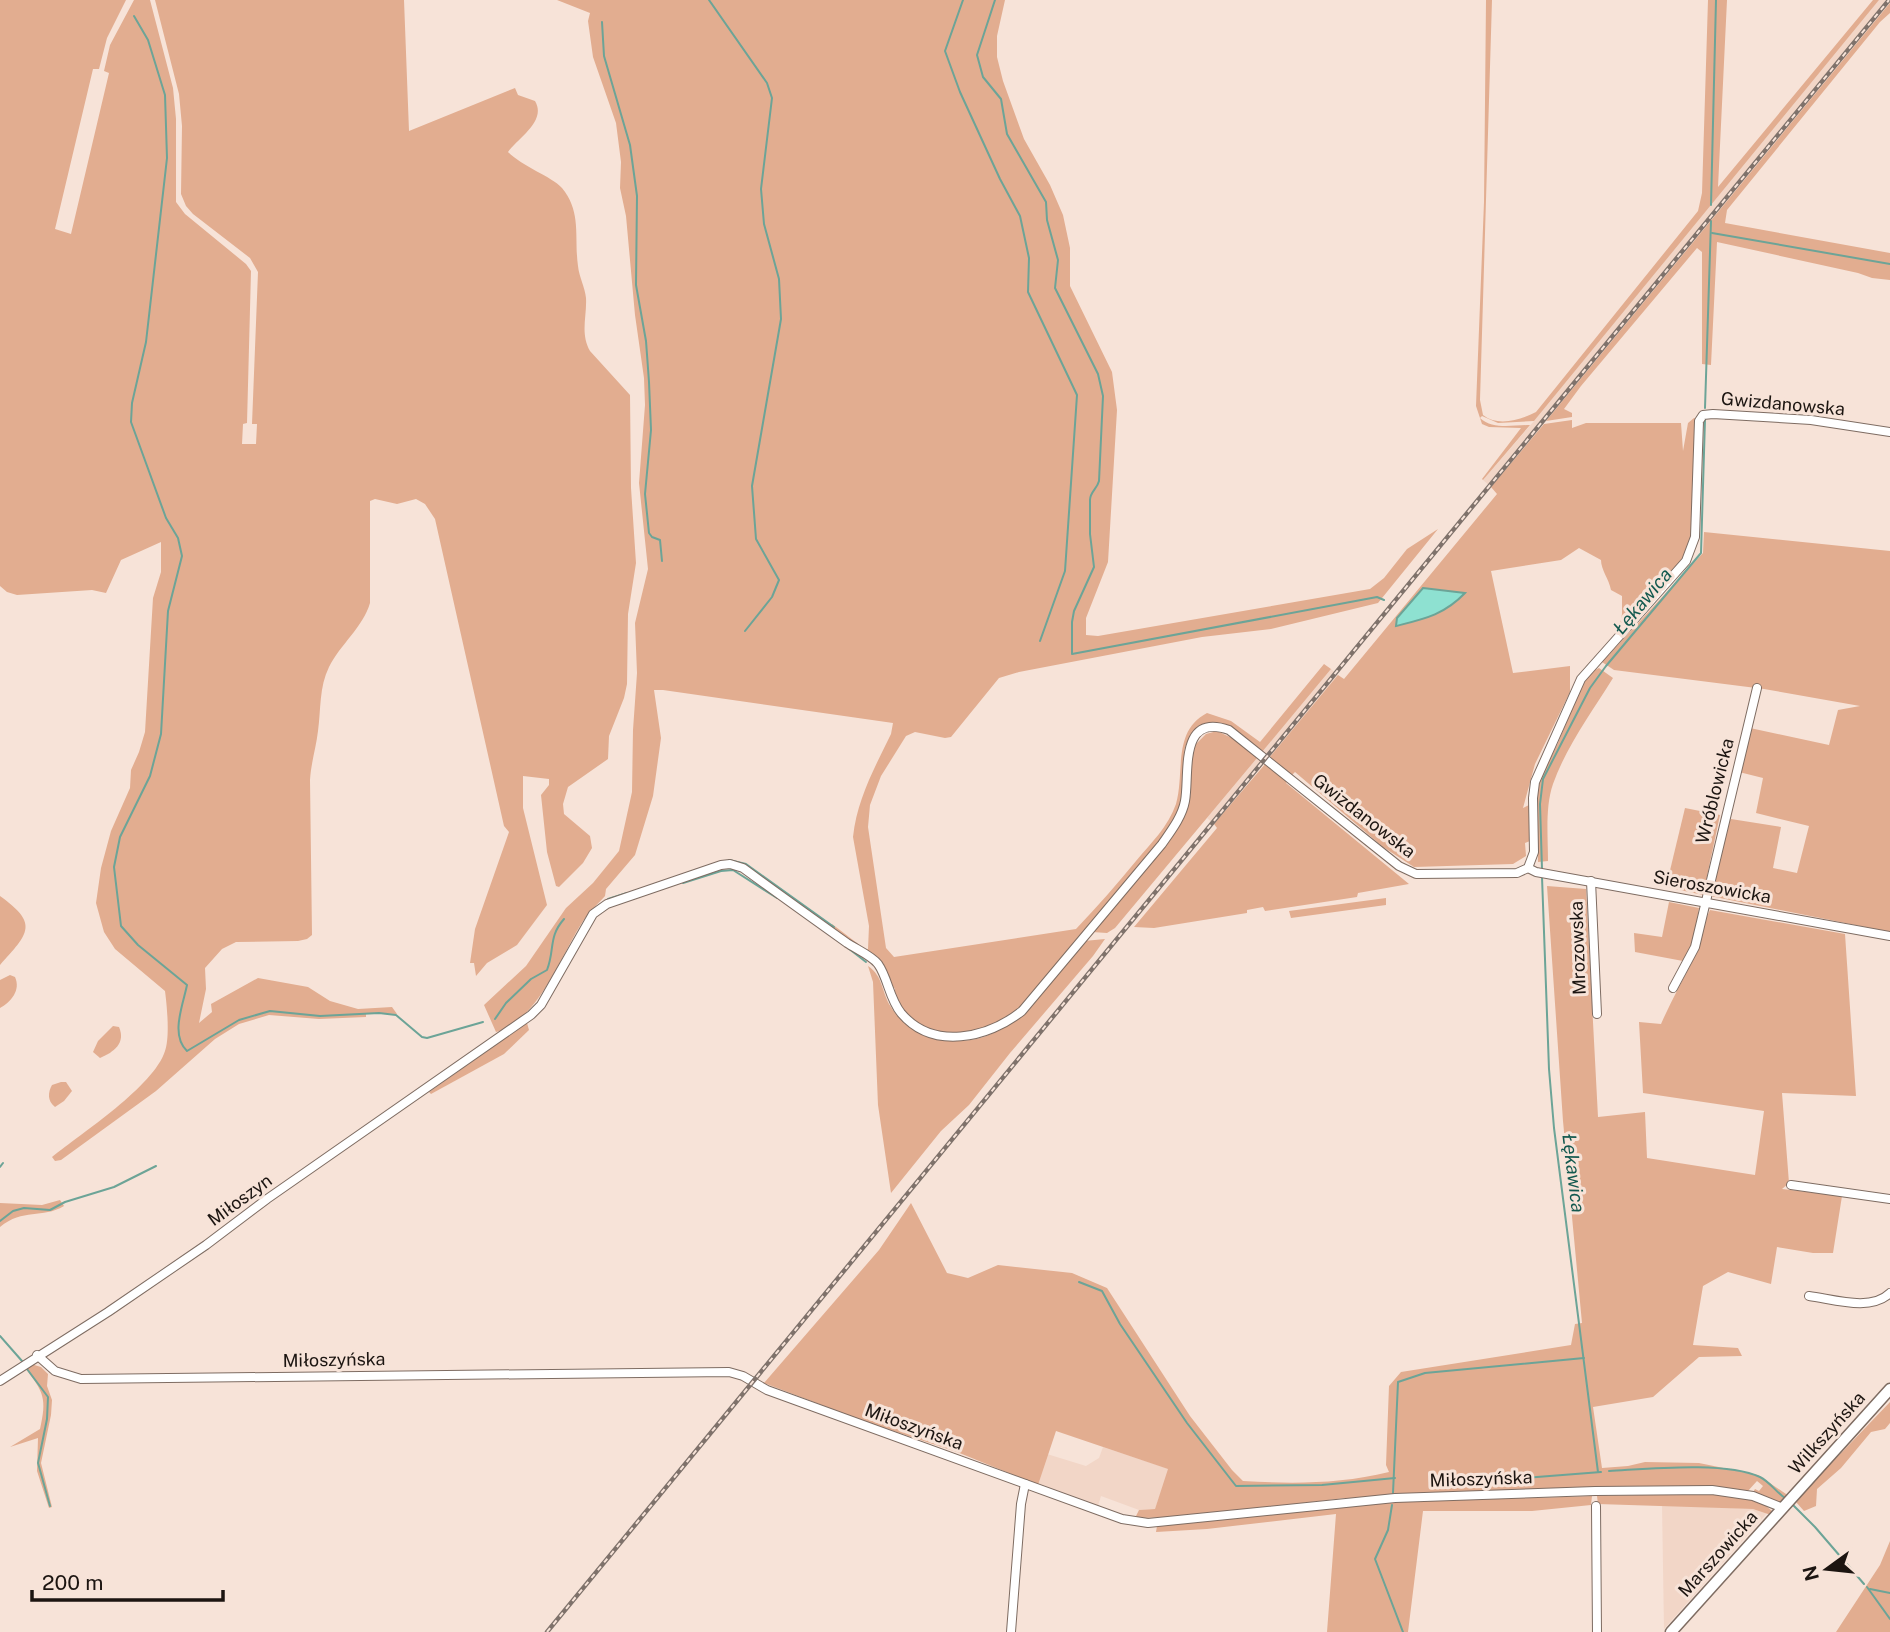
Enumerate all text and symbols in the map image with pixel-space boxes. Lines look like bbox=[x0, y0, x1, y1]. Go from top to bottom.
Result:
street label: Gwizdanowska bbox=[1720, 388, 1846, 419]
water label: Łękawica bbox=[1608, 564, 1676, 638]
street label: Wróblowicka bbox=[1691, 736, 1738, 846]
street label: Gwizdanowska bbox=[1309, 769, 1420, 862]
street label: Sieroszowicka bbox=[1651, 866, 1773, 907]
street label: Mrozowska bbox=[1565, 901, 1590, 995]
water label: Łękawica bbox=[1558, 1132, 1590, 1214]
street label: Miłoszyn bbox=[204, 1169, 276, 1230]
street label: Miłoszyńska bbox=[282, 1348, 386, 1371]
street label: Wilkszyńska bbox=[1784, 1387, 1869, 1478]
street label: Miłoszyńska bbox=[862, 1399, 966, 1454]
street label: Miłoszyńska bbox=[1429, 1466, 1533, 1491]
street label: Marszowicka bbox=[1674, 1506, 1762, 1601]
north arrow bbox=[1792, 1534, 1862, 1604]
scale bar bbox=[32, 1558, 222, 1602]
text: N bbox=[1798, 1563, 1823, 1583]
text: 200 m bbox=[42, 1570, 103, 1595]

